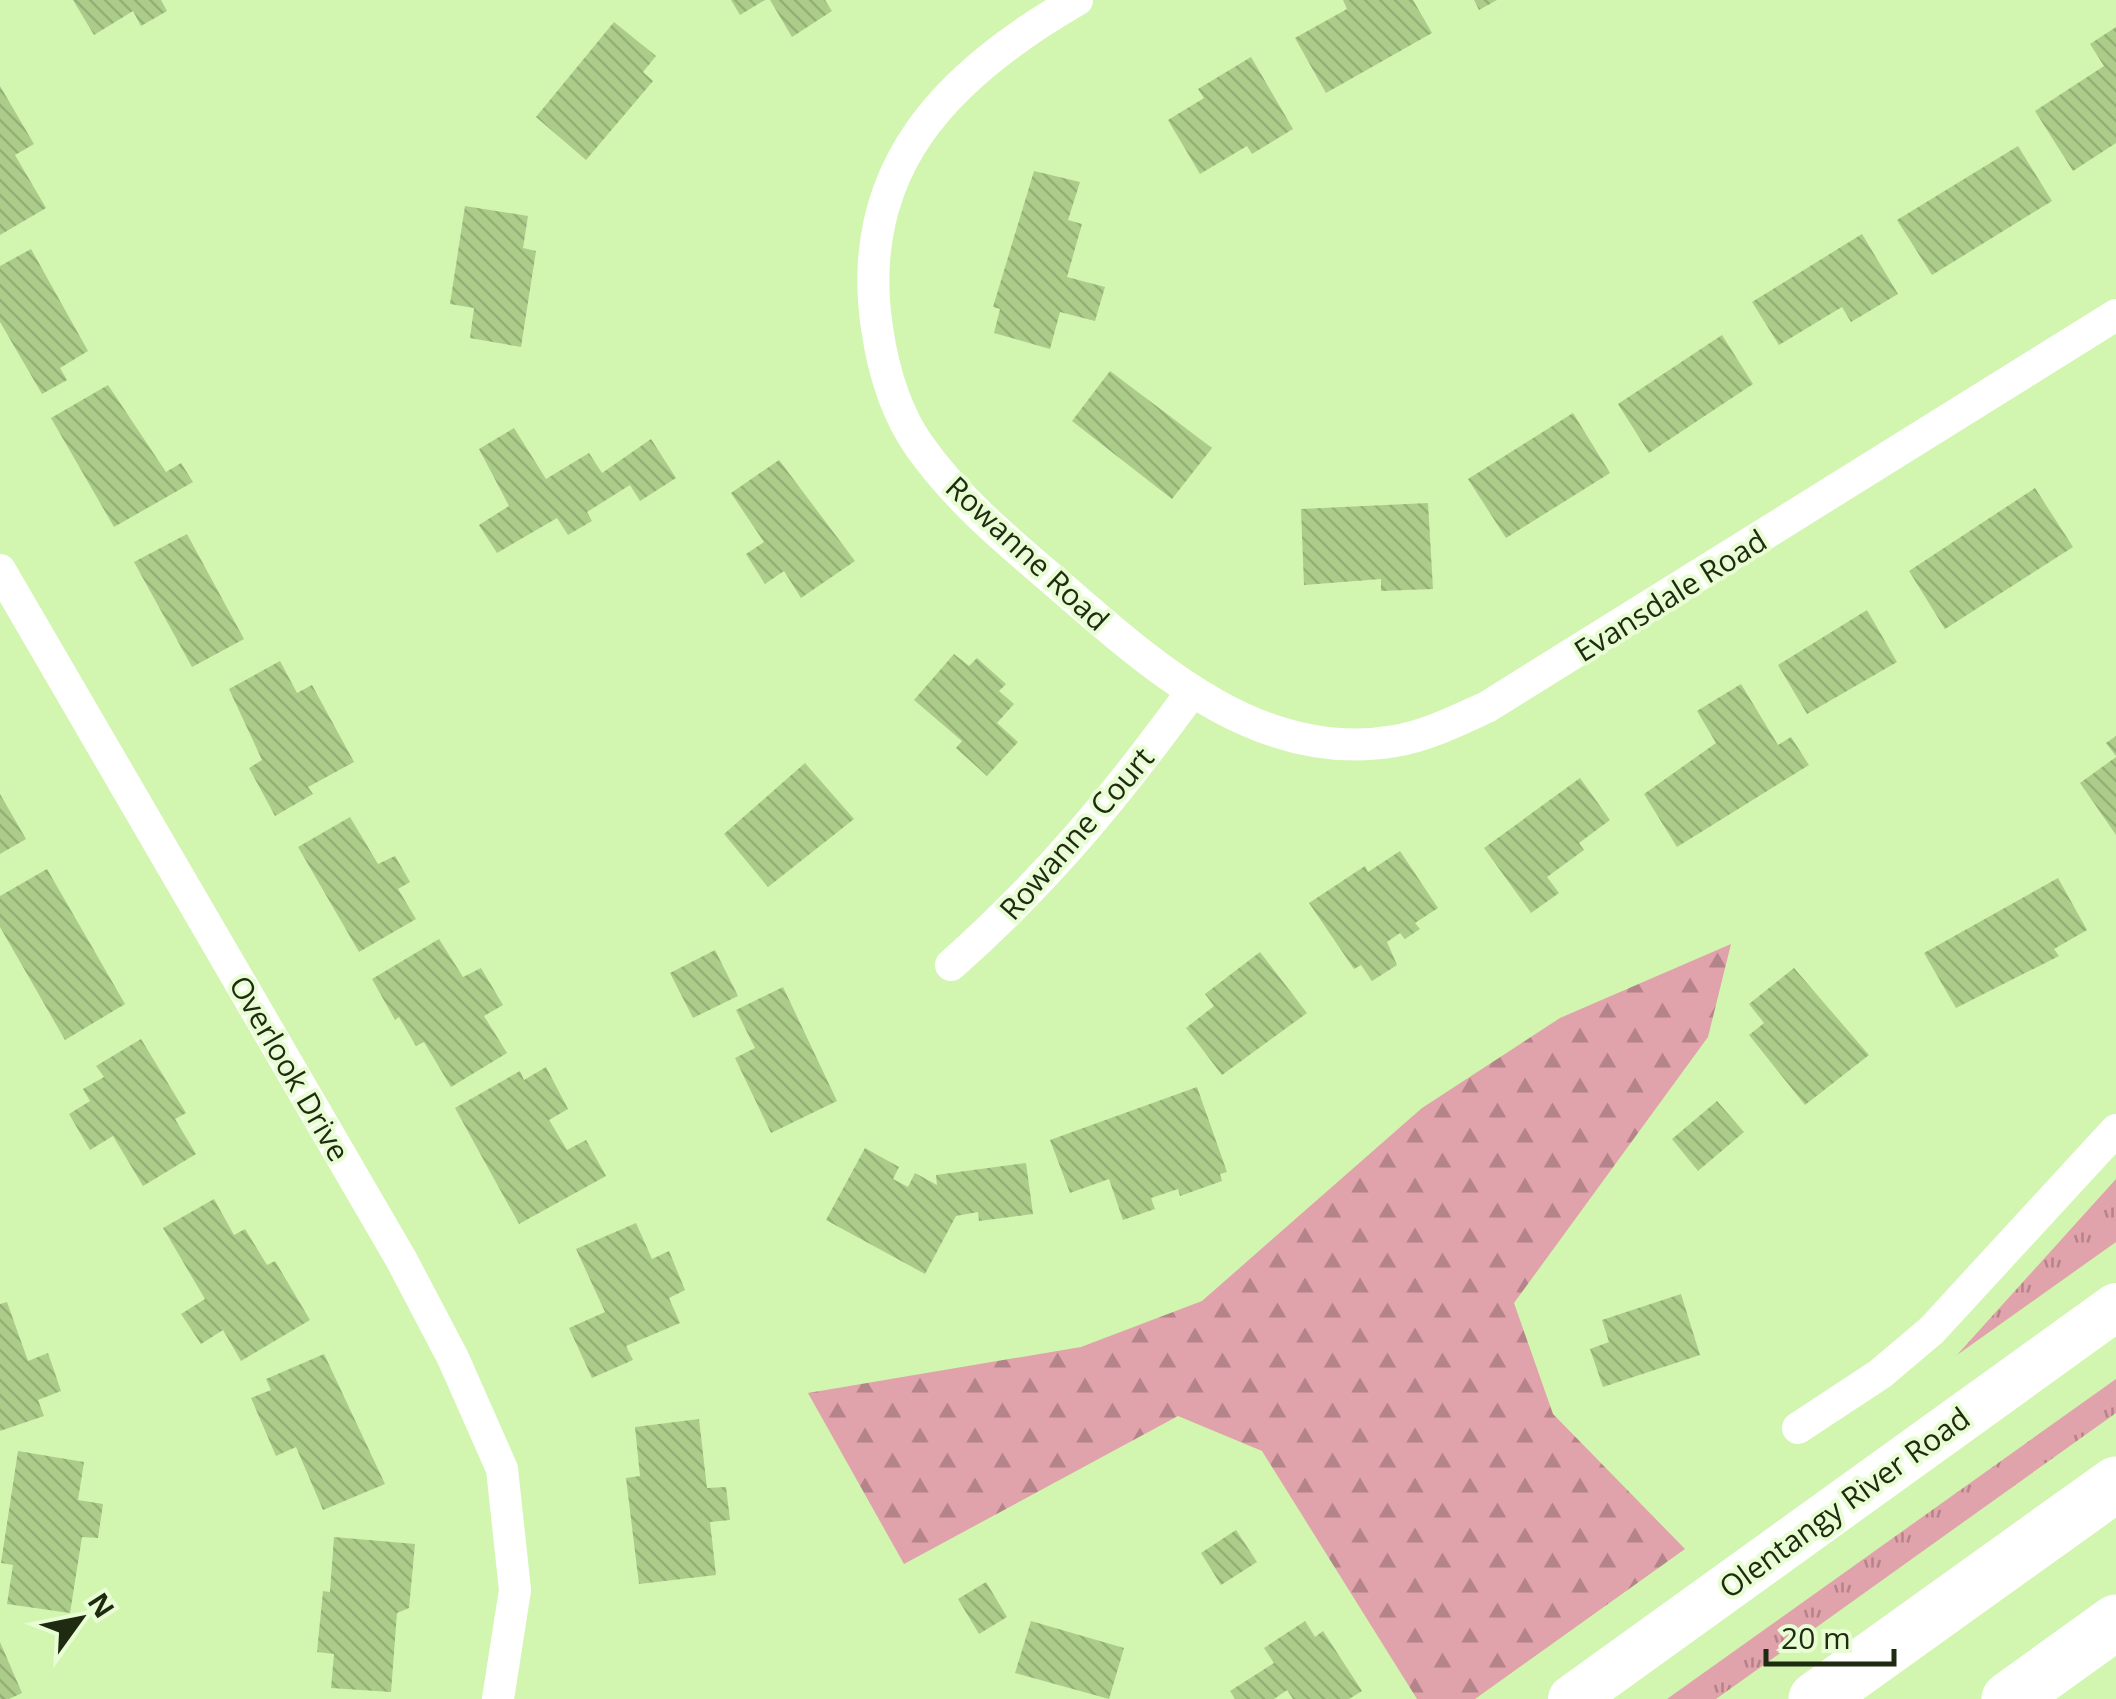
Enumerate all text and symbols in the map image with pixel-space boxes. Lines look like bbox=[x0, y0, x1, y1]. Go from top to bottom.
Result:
street label: Rowanne Road bbox=[937, 467, 1119, 639]
street label: Evansdale Road bbox=[1566, 519, 1774, 671]
street label: Rowanne Court bbox=[990, 738, 1162, 928]
street label: Overlook Drive bbox=[220, 968, 360, 1168]
street label: Olentangy River Road bbox=[1710, 1397, 1978, 1607]
north arrow bbox=[30, 1569, 130, 1669]
text: N bbox=[80, 1585, 124, 1625]
scale bar bbox=[1766, 1604, 1894, 1666]
text: 20 m bbox=[1781, 1617, 1851, 1658]

